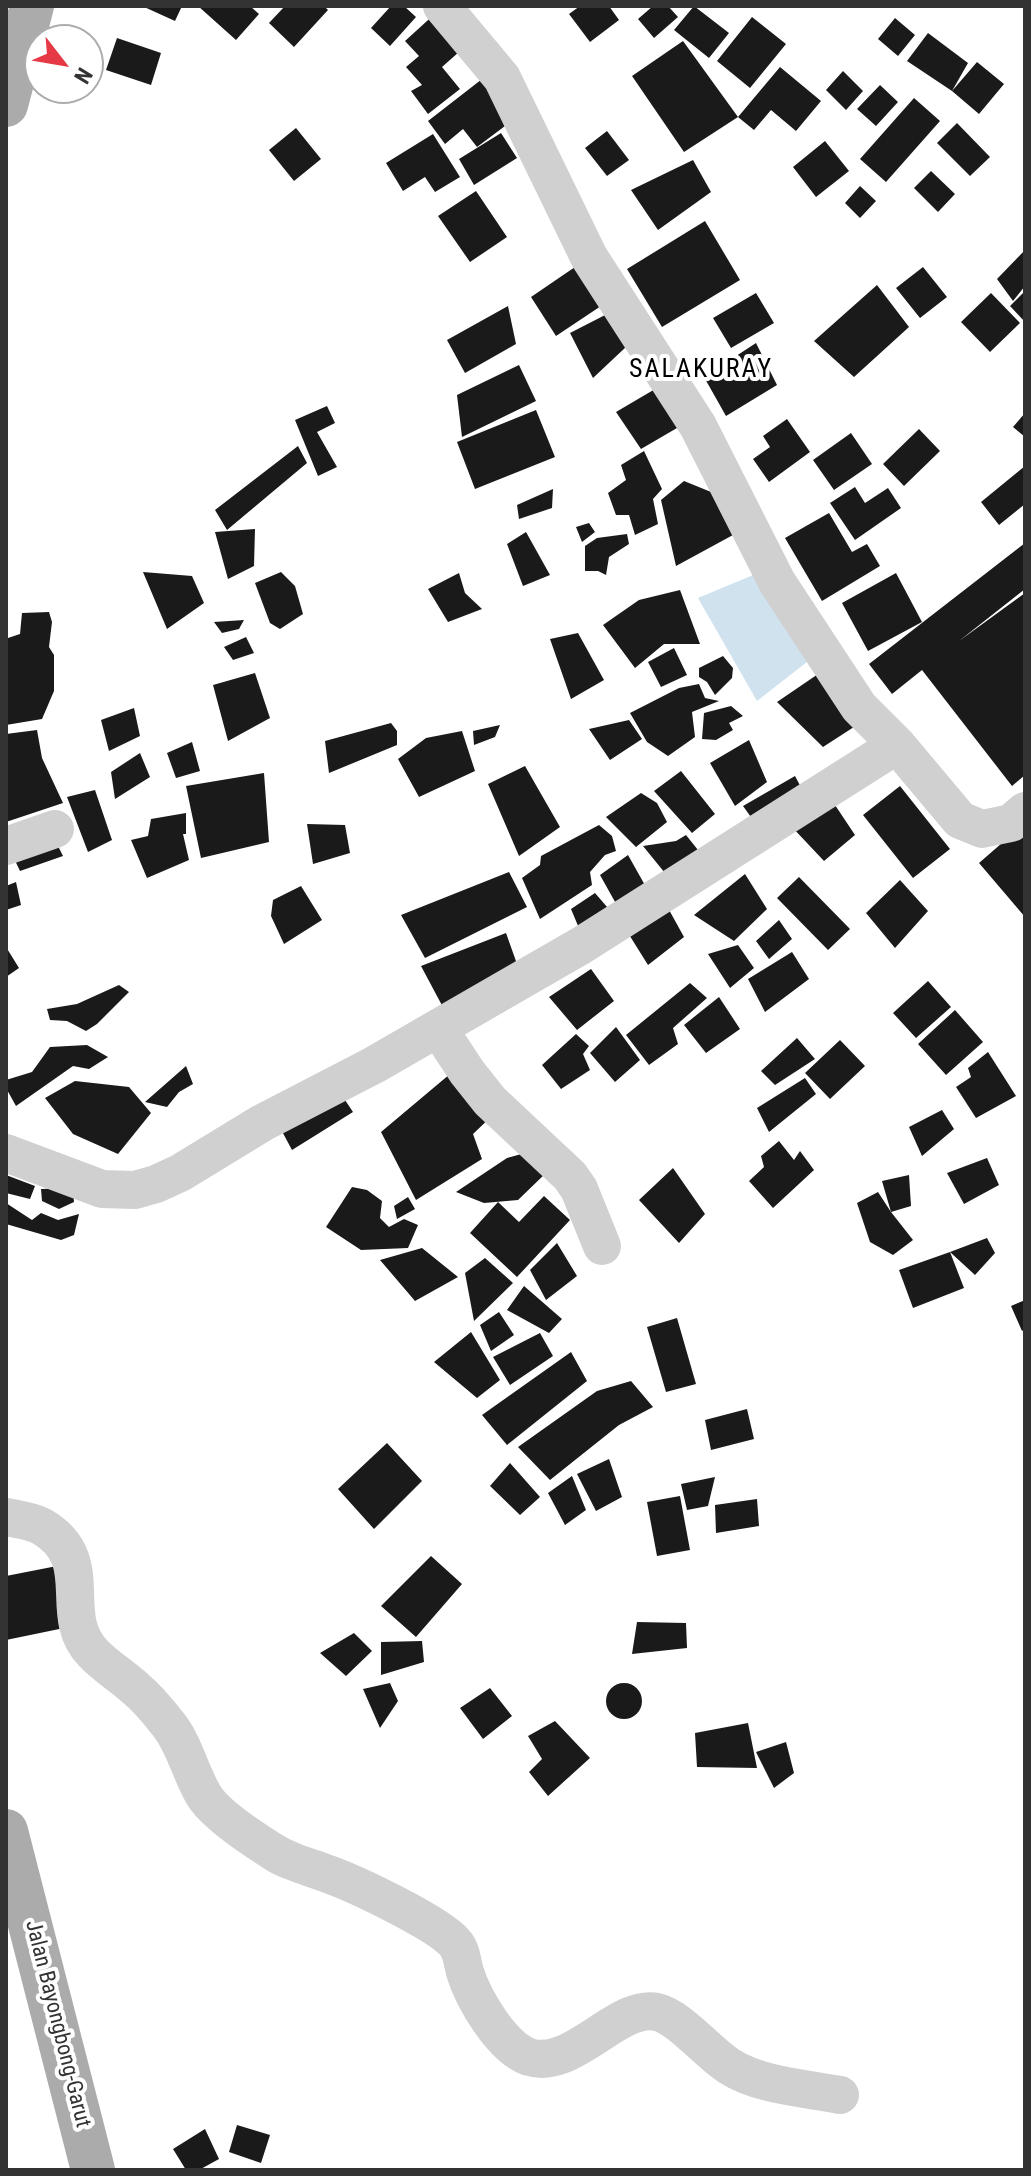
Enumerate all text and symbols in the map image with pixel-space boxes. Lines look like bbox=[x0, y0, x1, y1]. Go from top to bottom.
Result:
north arrow bbox=[24, 24, 104, 104]
text: N bbox=[69, 63, 97, 88]
district label: SALAKURAY bbox=[629, 354, 773, 386]
street label: Jalan Bayongbong-Garut bbox=[18, 1918, 96, 2130]

